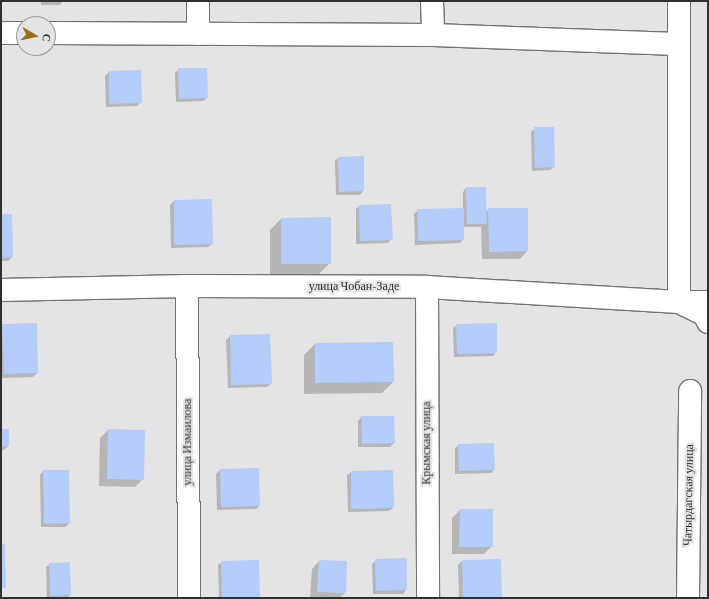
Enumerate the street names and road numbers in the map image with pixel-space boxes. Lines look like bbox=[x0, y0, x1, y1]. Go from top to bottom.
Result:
street label: улица Чобан-Заде bbox=[309, 280, 399, 294]
street label: улица Измаилова bbox=[181, 398, 195, 486]
street label: Крымская улица bbox=[420, 401, 434, 485]
street label: Чатырдагская улица bbox=[681, 444, 697, 546]

